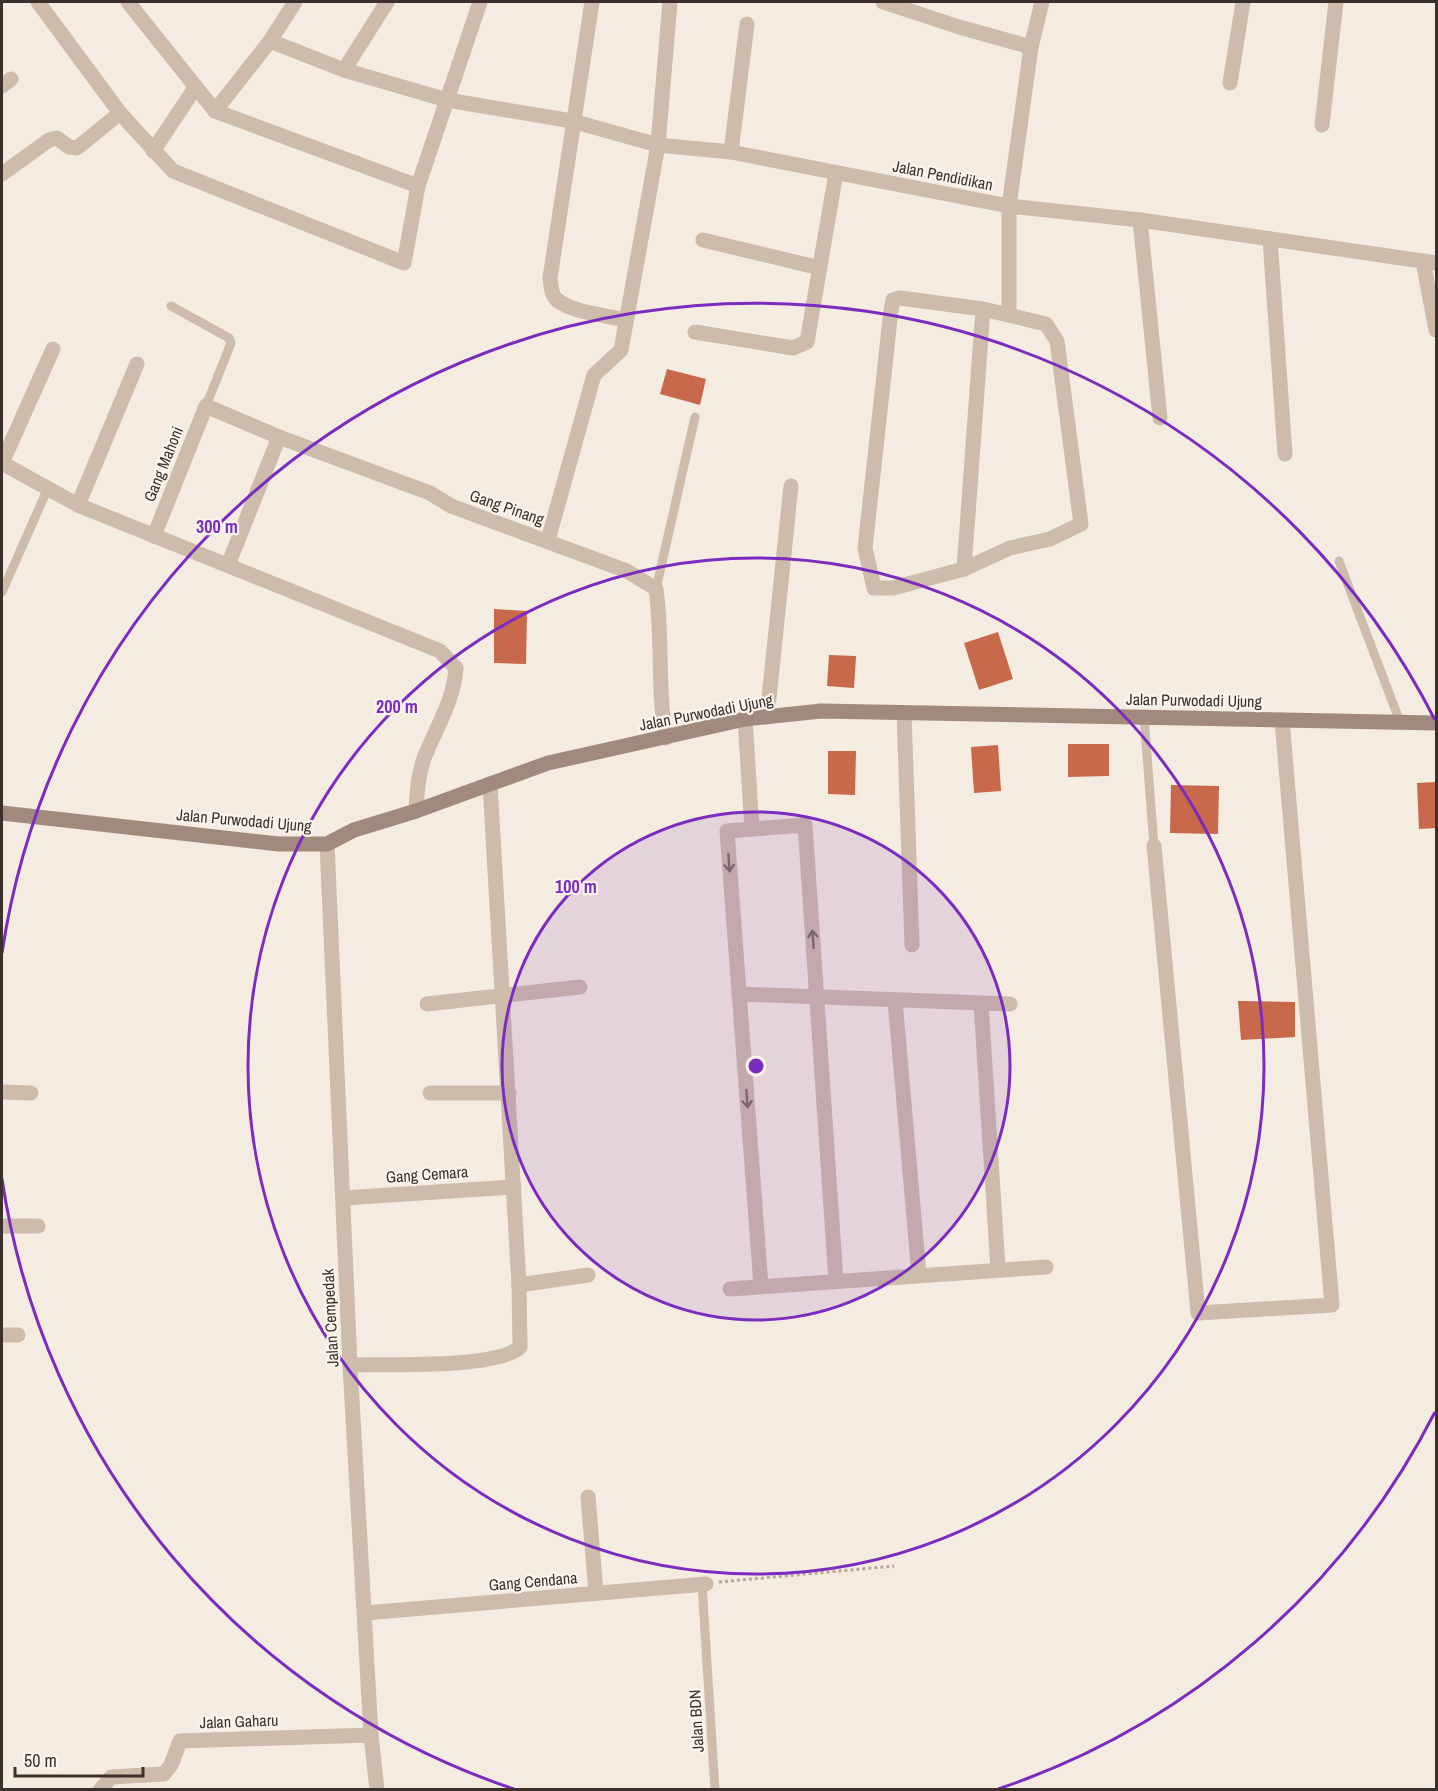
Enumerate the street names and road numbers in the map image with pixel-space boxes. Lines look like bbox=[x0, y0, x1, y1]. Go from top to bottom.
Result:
street label: Jalan Pendidikan bbox=[891, 155, 995, 195]
street label: Gang Mahoni bbox=[138, 423, 188, 505]
street label: Gang Pinang bbox=[467, 484, 548, 530]
street label: Jalan Purwodadi Ujung bbox=[637, 688, 775, 736]
street label: Jalan Purwodadi Ujung bbox=[1126, 688, 1263, 712]
street label: Jalan Purwodadi Ujung bbox=[175, 803, 313, 837]
street label: Gang Cemara bbox=[385, 1160, 470, 1188]
street label: Jalan Cempedak bbox=[316, 1268, 344, 1368]
street label: Gang Cendana bbox=[488, 1566, 579, 1596]
street label: Jalan BDN bbox=[683, 1689, 709, 1753]
street label: Jalan Gaharu bbox=[199, 1709, 279, 1733]

